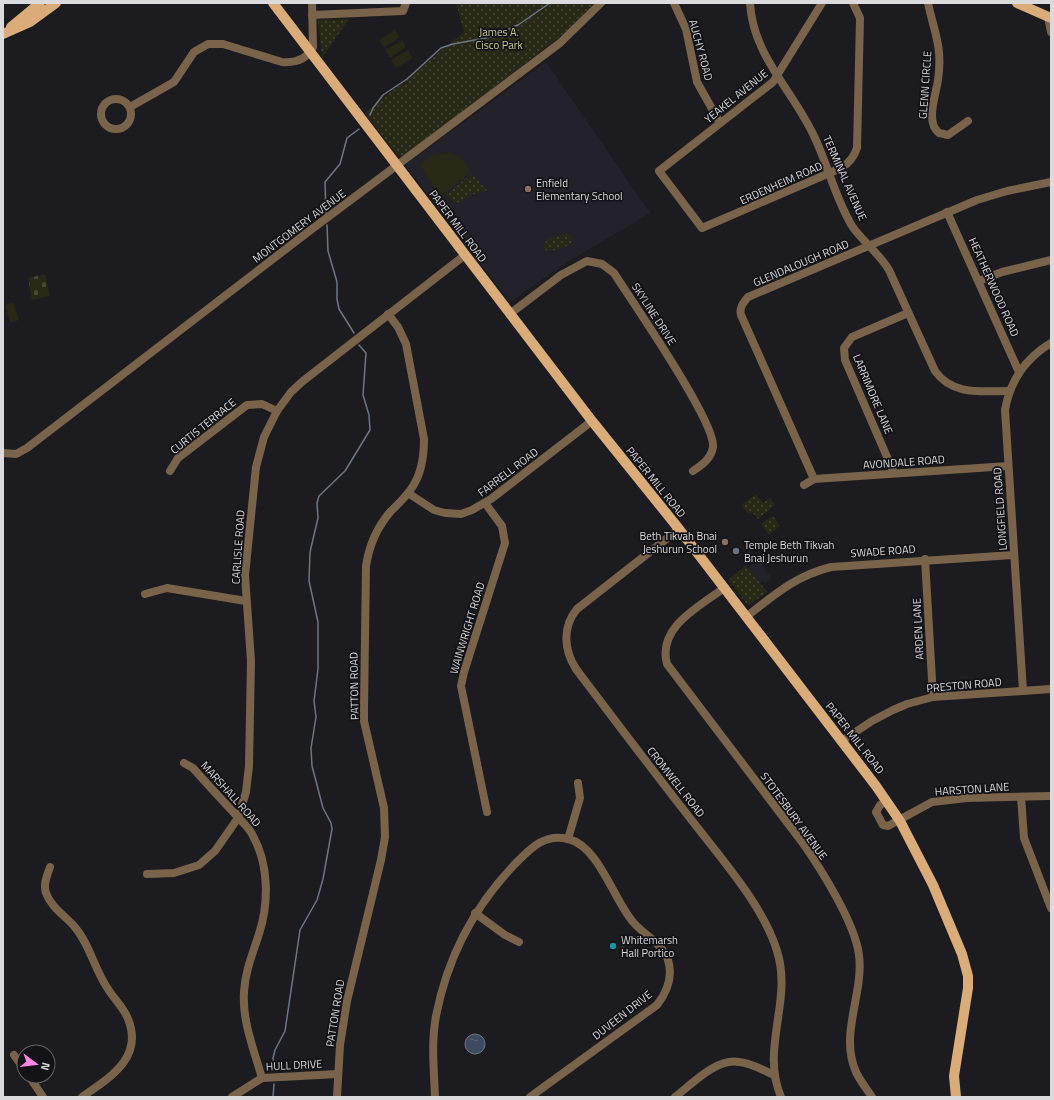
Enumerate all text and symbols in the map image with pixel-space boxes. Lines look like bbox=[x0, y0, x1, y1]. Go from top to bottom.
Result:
street label: AUCHY ROAD bbox=[685, 18, 717, 82]
park label: James A. Cisco Park bbox=[475, 24, 523, 53]
street label: GLENN CIRCLE bbox=[915, 50, 935, 120]
street label: YEAKEL AVENUE bbox=[701, 65, 771, 127]
street label: TERMINAL AVENUE bbox=[819, 133, 871, 223]
street label: ERDENHEIM ROAD bbox=[737, 158, 825, 208]
place label: Enfield Elementary School bbox=[536, 175, 623, 204]
marker: Enfield Elementary School bbox=[523, 184, 533, 194]
street label: MONTGOMERY AVENUE bbox=[249, 186, 349, 266]
street label: PAPER MILL ROAD bbox=[425, 186, 491, 266]
street label: HEATHERWOOD ROAD bbox=[965, 235, 1023, 339]
street label: GLENDALOUGH ROAD bbox=[751, 236, 851, 290]
street label: SKYLINE DRIVE bbox=[628, 280, 680, 348]
street label: LARRIMORE LANE bbox=[849, 352, 897, 436]
street label: CURTIS TERRACE bbox=[167, 394, 239, 458]
street label: PAPER MILL ROAD bbox=[622, 443, 690, 521]
street label: FARRELL ROAD bbox=[474, 444, 542, 500]
street label: AVONDALE ROAD bbox=[863, 451, 945, 473]
street label: LONGFIELD ROAD bbox=[989, 467, 1011, 551]
street label: CARLISLE ROAD bbox=[227, 509, 249, 585]
place label: Beth Tikvah Bnai Jeshurun School bbox=[639, 528, 717, 557]
marker: Beth Tikvah Bnai Jeshurun School bbox=[720, 537, 730, 547]
place label: Temple Beth Tikvah Bnai Jeshurun bbox=[744, 537, 835, 566]
street label: SWADE ROAD bbox=[850, 541, 916, 561]
marker: Temple Beth Tikvah Bnai Jeshurun bbox=[731, 546, 741, 556]
street label: WAINWRIGHT ROAD bbox=[445, 580, 489, 676]
street label: ARDEN LANE bbox=[908, 598, 928, 660]
street label: PATTON ROAD bbox=[345, 652, 363, 720]
street label: PRESTON ROAD bbox=[926, 674, 1002, 696]
street label: PAPER MILL ROAD bbox=[822, 699, 888, 777]
street label: CROMWELL ROAD bbox=[643, 743, 709, 821]
street label: MARSHALL ROAD bbox=[197, 758, 265, 830]
street label: STOTESBURY AVENUE bbox=[757, 769, 831, 863]
street label: HARSTON LANE bbox=[934, 778, 1010, 800]
place label: Whitemarsh Hall Portico bbox=[621, 932, 678, 961]
marker: Whitemarsh Hall Portico bbox=[608, 941, 618, 951]
street label: PATTON ROAD bbox=[322, 978, 348, 1048]
street label: DUVEEN DRIVE bbox=[589, 987, 655, 1043]
north arrow bbox=[16, 1044, 56, 1084]
street label: HULL DRIVE bbox=[265, 1056, 323, 1074]
text: N bbox=[37, 1061, 54, 1072]

